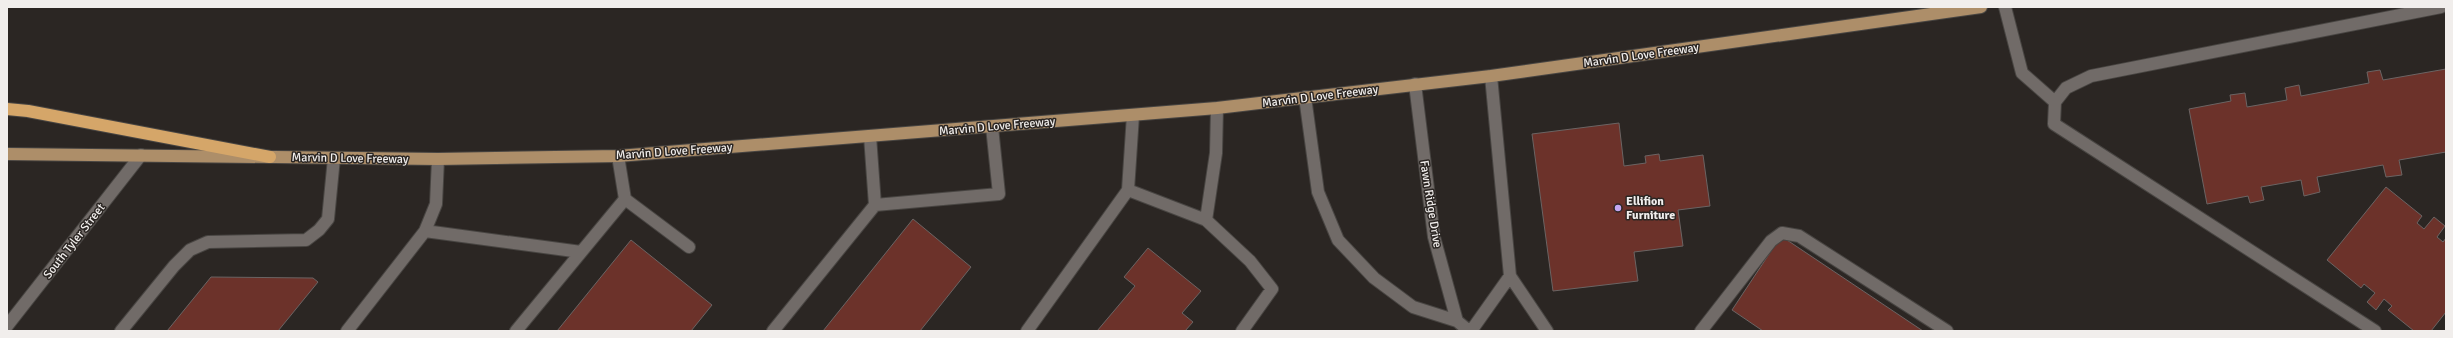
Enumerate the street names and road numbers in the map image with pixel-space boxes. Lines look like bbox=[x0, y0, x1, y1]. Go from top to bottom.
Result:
street label: Marvin D Love Freeway bbox=[1582, 40, 1700, 71]
street label: Marvin D Love Freeway bbox=[1261, 82, 1379, 111]
street label: Marvin D Love Freeway bbox=[938, 114, 1056, 139]
street label: Marvin D Love Freeway bbox=[615, 140, 733, 163]
street label: Marvin D Love Freeway bbox=[291, 150, 409, 167]
street label: Fawn Ridge Drive bbox=[1416, 159, 1445, 249]
street label: South Tyler Street bbox=[40, 201, 108, 282]

